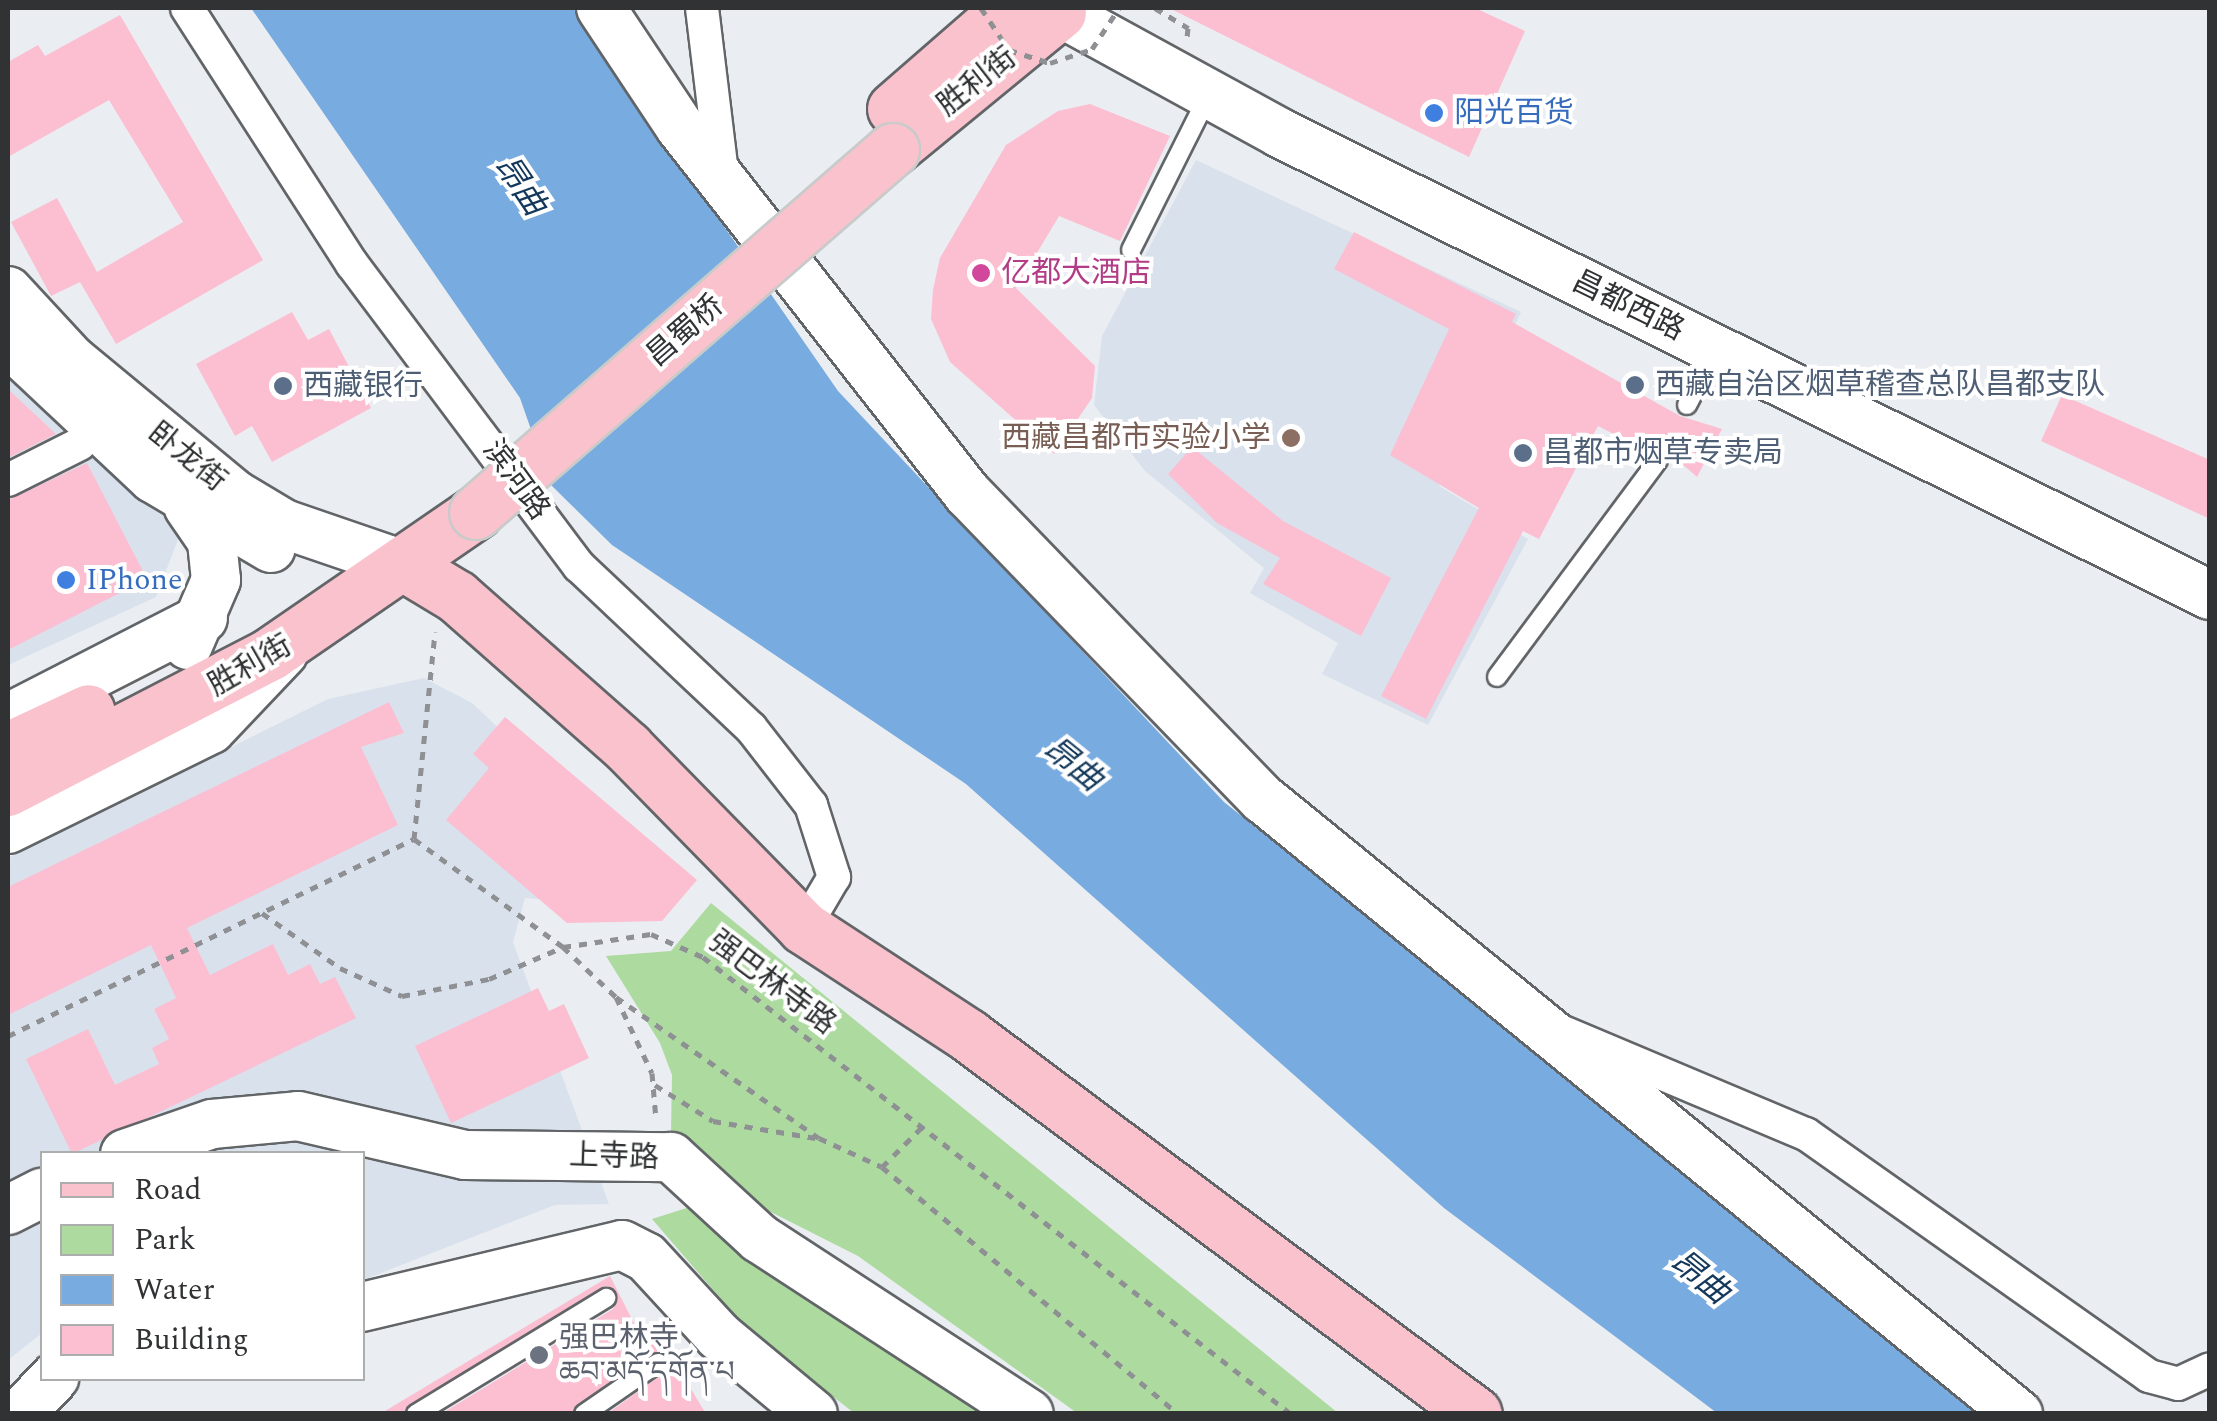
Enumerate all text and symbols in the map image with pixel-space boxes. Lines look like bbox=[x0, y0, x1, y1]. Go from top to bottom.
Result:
street label: 胜利街 bbox=[930, 40, 1024, 124]
place label: 阳光百货 bbox=[1454, 95, 1574, 131]
marker: 阳光百货 bbox=[1423, 102, 1445, 124]
water label: 昂曲 bbox=[485, 149, 553, 223]
place label: 亿都大酒店 bbox=[1001, 255, 1151, 291]
marker: 亿都大酒店 bbox=[970, 262, 992, 284]
street label: 昌都西路 bbox=[1566, 264, 1690, 348]
street label: 昌蜀桥 bbox=[639, 288, 731, 374]
place label: 西藏自治区烟草稽查总队昌都支队 bbox=[1655, 367, 2105, 403]
place label: 西藏银行 bbox=[303, 368, 423, 404]
marker: 西藏自治区烟草稽查总队昌都支队 bbox=[1624, 374, 1646, 396]
marker: 西藏银行 bbox=[272, 375, 294, 397]
street label: 卧龙街 bbox=[141, 415, 233, 499]
place label: 西藏昌都市实验小学 bbox=[1001, 420, 1271, 456]
marker: 西藏昌都市实验小学 bbox=[1280, 427, 1302, 449]
street label: 滨河路 bbox=[475, 433, 557, 527]
place label: 昌都市烟草专卖局 bbox=[1543, 435, 1783, 471]
marker: 昌都市烟草专卖局 bbox=[1512, 442, 1534, 464]
place label: IPhone bbox=[86, 562, 182, 598]
marker: IPhone bbox=[55, 569, 77, 591]
street label: 胜利街 bbox=[202, 628, 298, 704]
water label: 昂曲 bbox=[1035, 730, 1109, 800]
street label: 强巴林寺路 bbox=[701, 923, 843, 1043]
street label: 上寺路 bbox=[568, 1137, 660, 1177]
legend bbox=[40, 1151, 365, 1381]
text: Road bbox=[134, 1167, 202, 1213]
text: Park bbox=[134, 1217, 196, 1263]
water label: 昂曲 bbox=[1662, 1243, 1736, 1313]
text: Water bbox=[134, 1267, 215, 1313]
text: Building bbox=[134, 1317, 249, 1363]
place label: 强巴林寺 ཆབ་མདོ་དགོན་པ bbox=[559, 1320, 735, 1390]
marker: 强巴林寺 ཆབ་མདོ་དགོན་པ bbox=[528, 1344, 550, 1366]

